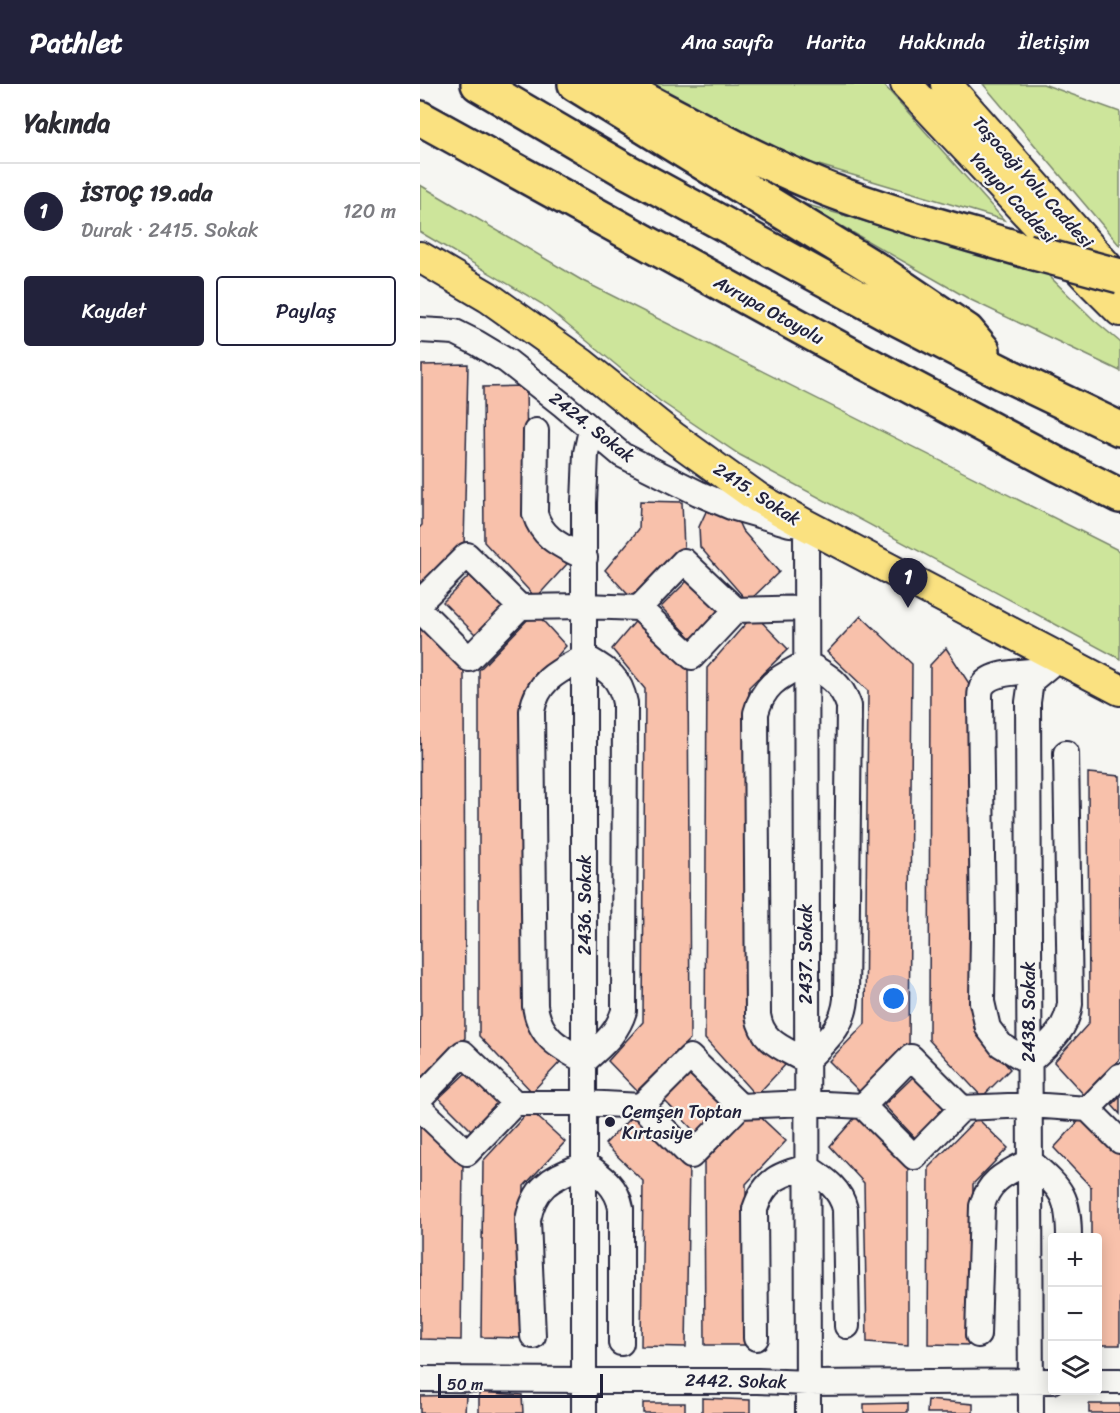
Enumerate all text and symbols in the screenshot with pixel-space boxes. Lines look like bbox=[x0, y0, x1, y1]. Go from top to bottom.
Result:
text: Pathlet bbox=[30, 18, 123, 67]
text: Ana sayfa bbox=[681, 23, 773, 61]
text: Harita bbox=[806, 23, 866, 61]
text: Hakkında bbox=[899, 23, 985, 61]
text: İletişim bbox=[1018, 23, 1090, 61]
text: Yakında bbox=[24, 100, 110, 146]
street label: Taşocağı Yolu Caddesi bbox=[964, 108, 1102, 257]
street label: Yanyol Caddesi bbox=[962, 145, 1065, 252]
text: İSTOÇ 19.ada bbox=[81, 174, 212, 213]
text: 1 bbox=[39, 194, 48, 229]
text: 120 m bbox=[343, 194, 396, 229]
text: Durak · 2415. Sokak bbox=[81, 213, 258, 248]
street label: Avrupa Otoyolu bbox=[707, 266, 830, 354]
button: Kaydet bbox=[24, 276, 204, 346]
button: Paylaş bbox=[216, 276, 396, 346]
street label: 2424. Sokak bbox=[542, 383, 642, 471]
street label: 2415. Sokak bbox=[707, 454, 808, 535]
pin: 1 bbox=[888, 558, 928, 608]
street label: 2436. Sokak bbox=[569, 854, 601, 955]
street label: 2437. Sokak bbox=[790, 903, 822, 1004]
street label: 2438. Sokak bbox=[1013, 961, 1045, 1063]
your location bbox=[879, 984, 908, 1013]
place label: Cemşen Toptan Kırtasiye bbox=[622, 1096, 742, 1149]
marker: Cemşen Toptan Kırtasiye bbox=[603, 1115, 617, 1129]
map controls bbox=[1048, 1233, 1102, 1395]
button: + bbox=[1048, 1233, 1102, 1287]
button: − bbox=[1048, 1287, 1102, 1341]
button: layers bbox=[1048, 1341, 1102, 1395]
street label: 2442. Sokak bbox=[685, 1364, 788, 1398]
text: 50 m bbox=[447, 1370, 483, 1399]
scale bar bbox=[438, 1371, 603, 1398]

